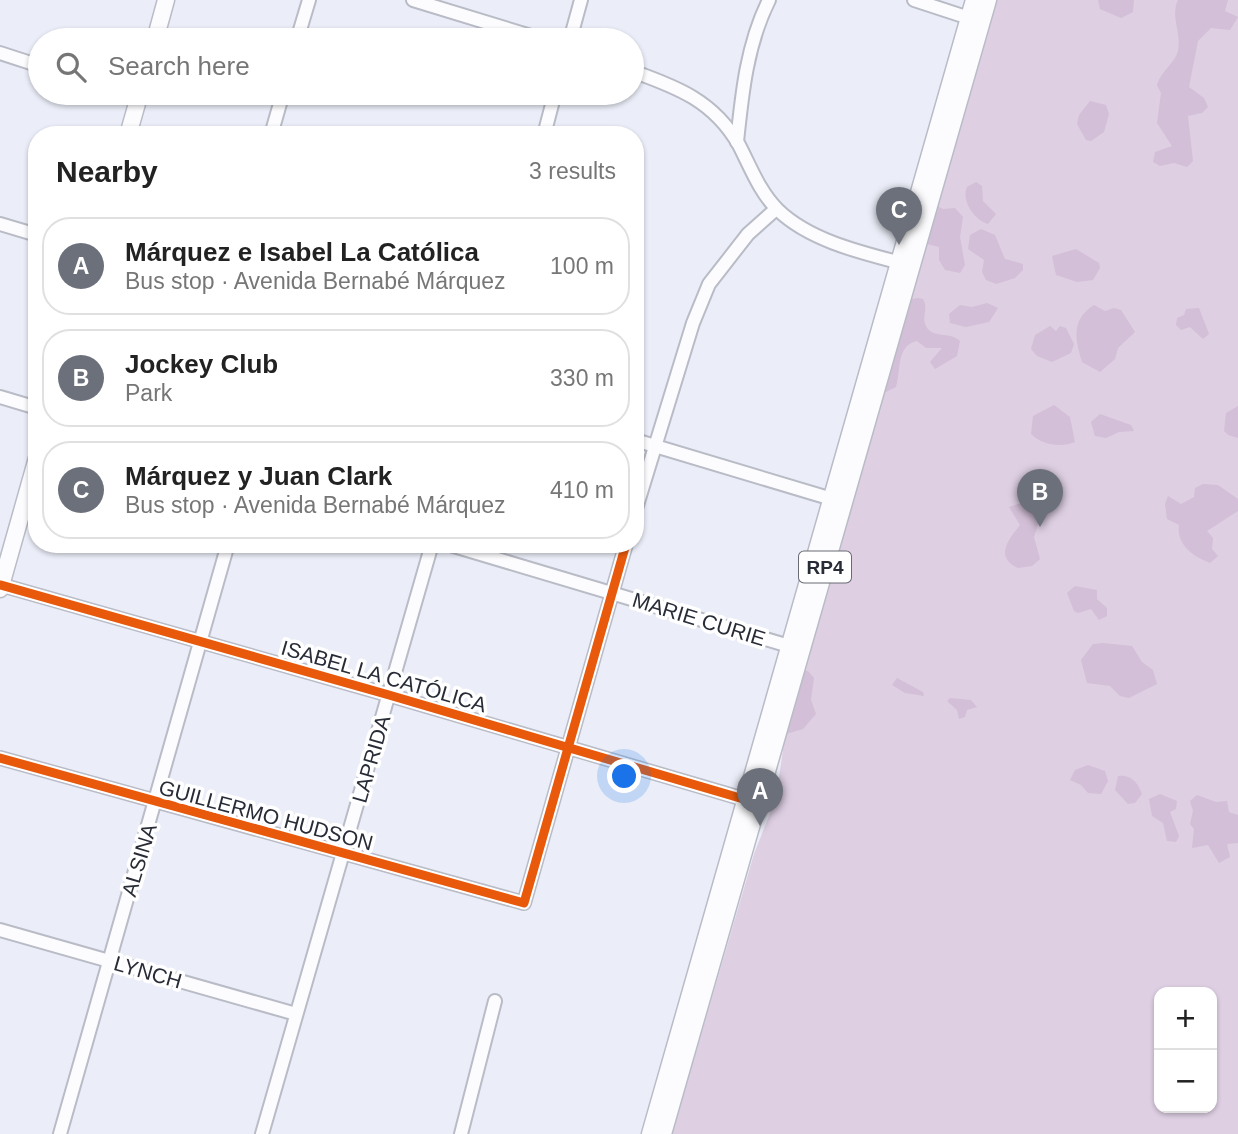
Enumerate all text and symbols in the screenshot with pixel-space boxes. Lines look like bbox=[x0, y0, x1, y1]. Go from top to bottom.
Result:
search box bbox=[28, 28, 644, 105]
icon: search bbox=[52, 48, 90, 86]
text: Search here bbox=[108, 51, 250, 81]
text: Nearby bbox=[56, 155, 158, 188]
text: 3 results bbox=[529, 158, 616, 184]
pin: C bbox=[876, 187, 922, 245]
text: Márquez e Isabel La Católica bbox=[125, 237, 479, 267]
text: A bbox=[73, 253, 89, 279]
text: 100 m bbox=[550, 253, 614, 279]
text: Bus stop · Avenida Bernabé Márquez bbox=[125, 268, 506, 294]
text: Jockey Club bbox=[125, 349, 278, 379]
text: B bbox=[73, 365, 89, 391]
text: 330 m bbox=[550, 365, 614, 391]
text: Park bbox=[125, 380, 172, 406]
text: Márquez y Juan Clark bbox=[125, 461, 392, 491]
pin: B bbox=[1017, 469, 1063, 527]
text: C bbox=[73, 477, 89, 503]
text: 410 m bbox=[550, 477, 614, 503]
text: Bus stop · Avenida Bernabé Márquez bbox=[125, 492, 506, 518]
road number: RP4 bbox=[799, 552, 851, 582]
street label: MARIE CURIE bbox=[630, 588, 768, 650]
street label: ISABEL LA CATÓLICA bbox=[279, 636, 489, 716]
street label: LAPRIDA bbox=[348, 713, 394, 805]
your location bbox=[607, 759, 641, 793]
pin: A bbox=[737, 768, 783, 826]
street label: GUILLERMO HUDSON bbox=[157, 775, 375, 855]
street label: ALSINA bbox=[117, 821, 161, 899]
street label: LYNCH bbox=[111, 951, 185, 993]
map controls bbox=[1154, 987, 1217, 1113]
button: + bbox=[1154, 987, 1217, 1050]
button: − bbox=[1154, 1050, 1217, 1113]

